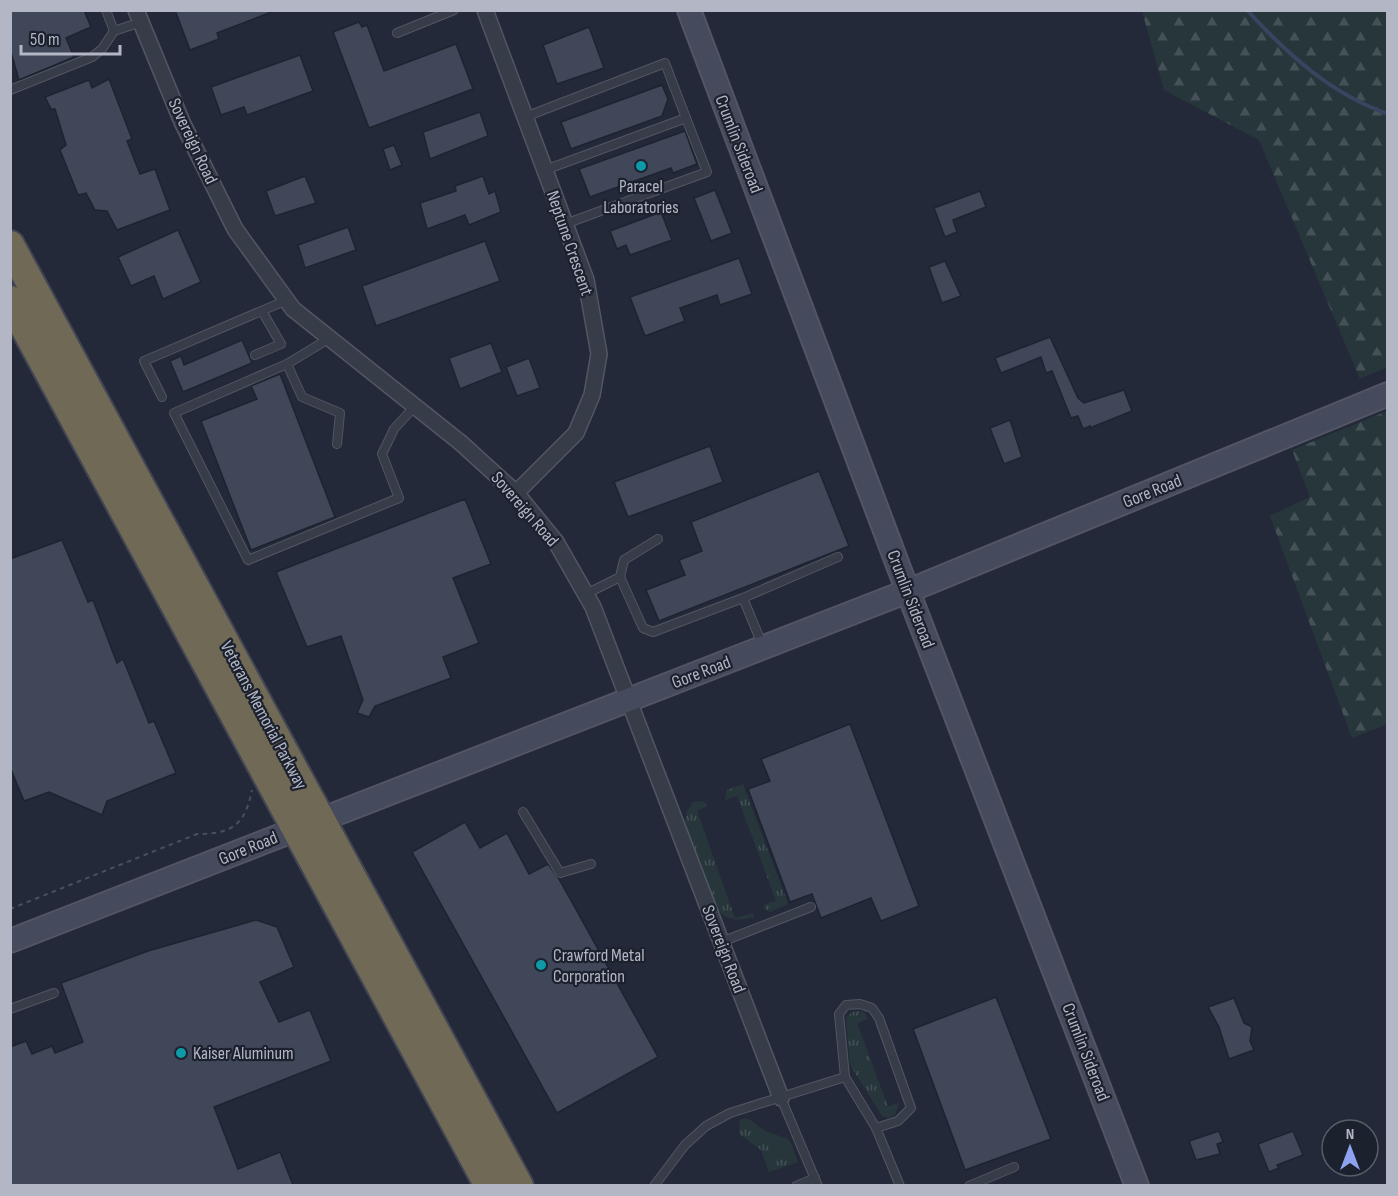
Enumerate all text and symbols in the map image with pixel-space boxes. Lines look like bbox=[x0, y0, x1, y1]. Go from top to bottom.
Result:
scale bar bbox=[21, 18, 120, 56]
text: 50 m bbox=[30, 29, 60, 50]
street label: Crumlin Sideroad bbox=[710, 92, 767, 196]
street label: Sovereign Road bbox=[164, 95, 222, 187]
marker: Paracel Laboratories bbox=[634, 159, 648, 173]
place label: Paracel Laboratories bbox=[603, 176, 679, 218]
street label: Neptune Crescent bbox=[542, 188, 597, 299]
street label: Sovereign Road bbox=[486, 468, 563, 551]
street label: Gore Road bbox=[1120, 470, 1185, 513]
street label: Crumlin Sideroad bbox=[882, 547, 939, 651]
street label: Veterans Memorial Parkway bbox=[216, 638, 312, 793]
street label: Gore Road bbox=[669, 652, 734, 693]
street label: Gore Road bbox=[216, 827, 281, 870]
street label: Sovereign Road bbox=[697, 902, 750, 996]
place label: Crawford Metal Corporation bbox=[553, 945, 645, 987]
marker: Crawford Metal Corporation bbox=[534, 958, 548, 972]
street label: Crumlin Sideroad bbox=[1057, 1000, 1114, 1104]
place label: Kaiser Aluminum bbox=[193, 1043, 294, 1064]
marker: Kaiser Aluminum bbox=[174, 1046, 188, 1060]
north arrow bbox=[1320, 1118, 1380, 1178]
text: N bbox=[1346, 1125, 1354, 1144]

